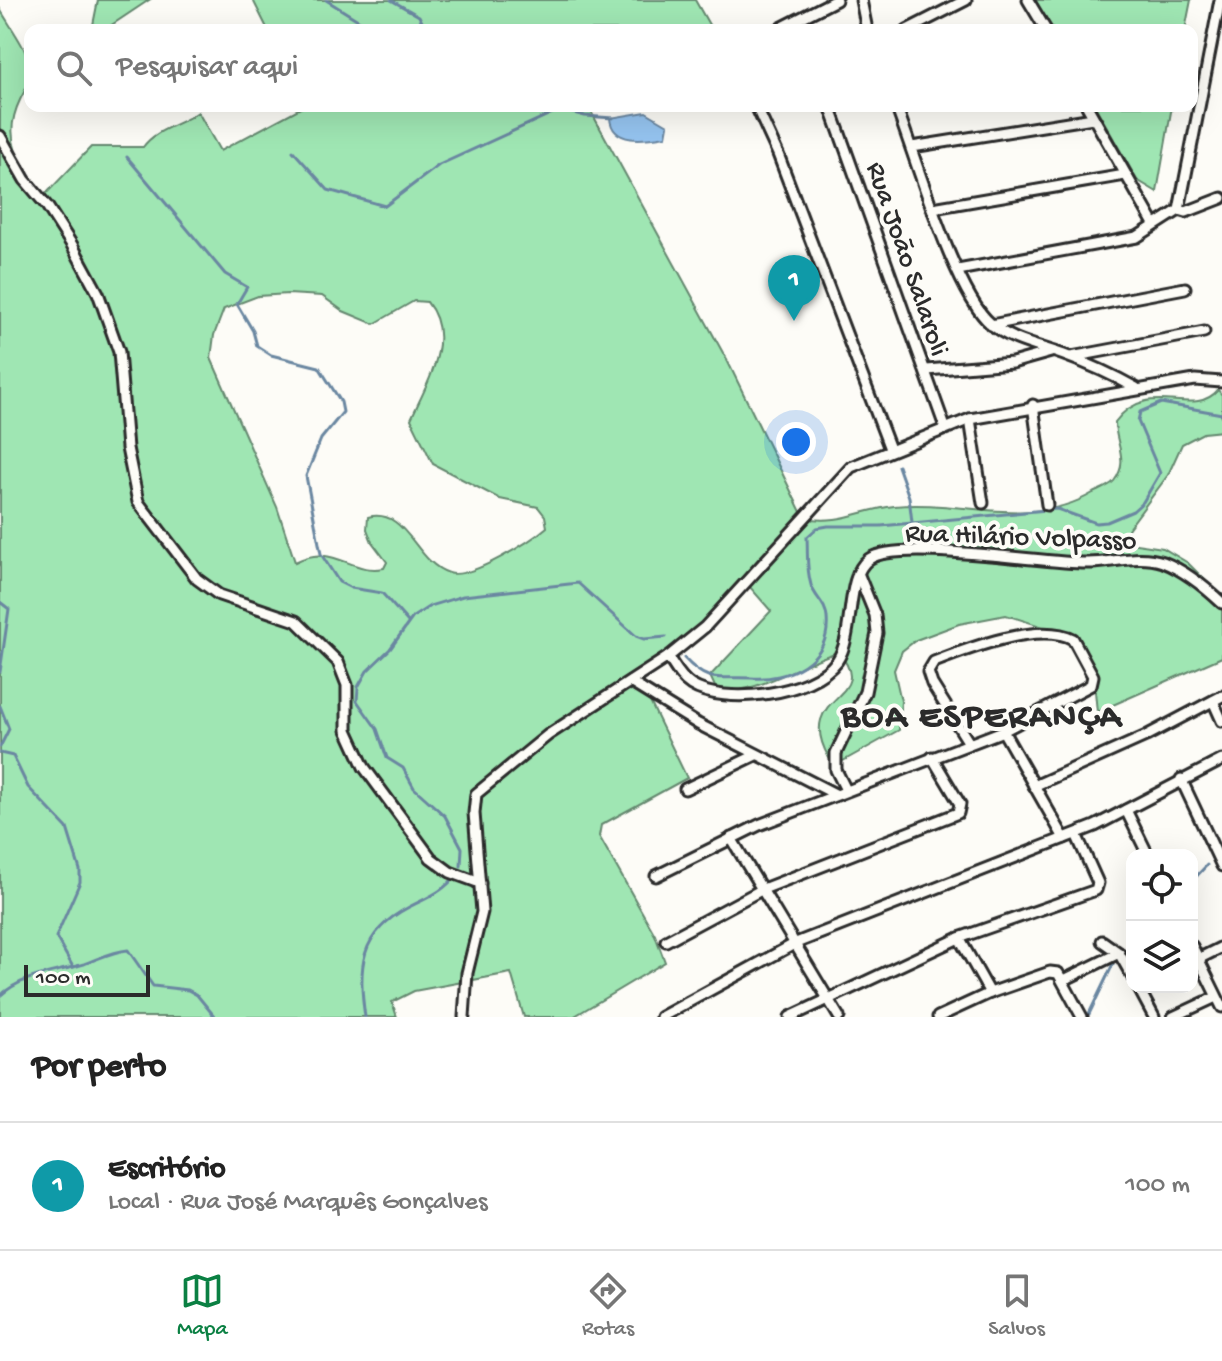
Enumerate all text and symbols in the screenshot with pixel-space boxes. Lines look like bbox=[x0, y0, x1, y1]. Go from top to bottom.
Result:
search box bbox=[24, 24, 1198, 112]
icon: search bbox=[52, 46, 96, 90]
text: Pesquisar aqui bbox=[116, 51, 298, 86]
street label: Rua João Salaroli bbox=[857, 158, 954, 361]
pin: 1 bbox=[768, 255, 820, 321]
your location bbox=[776, 422, 816, 462]
street label: Rua Hilário Volpasso bbox=[905, 518, 1137, 559]
district label: BOA ESPERANÇA bbox=[840, 697, 1124, 740]
map controls bbox=[1126, 849, 1198, 993]
button: locate bbox=[1126, 849, 1198, 921]
button: layers bbox=[1126, 921, 1198, 993]
scale bar bbox=[24, 961, 150, 997]
text: 100 m bbox=[36, 966, 91, 992]
text: Por perto bbox=[32, 1049, 166, 1089]
text: Escritório bbox=[108, 1153, 226, 1188]
text: 1 bbox=[53, 1171, 63, 1202]
text: 100 m bbox=[1125, 1171, 1190, 1202]
text: Local · Rua José Marquês Gonçalves bbox=[108, 1188, 488, 1219]
tab: Mapa bbox=[177, 1269, 228, 1343]
tab: Rotas bbox=[582, 1269, 634, 1343]
tab: Salvos bbox=[988, 1269, 1045, 1343]

